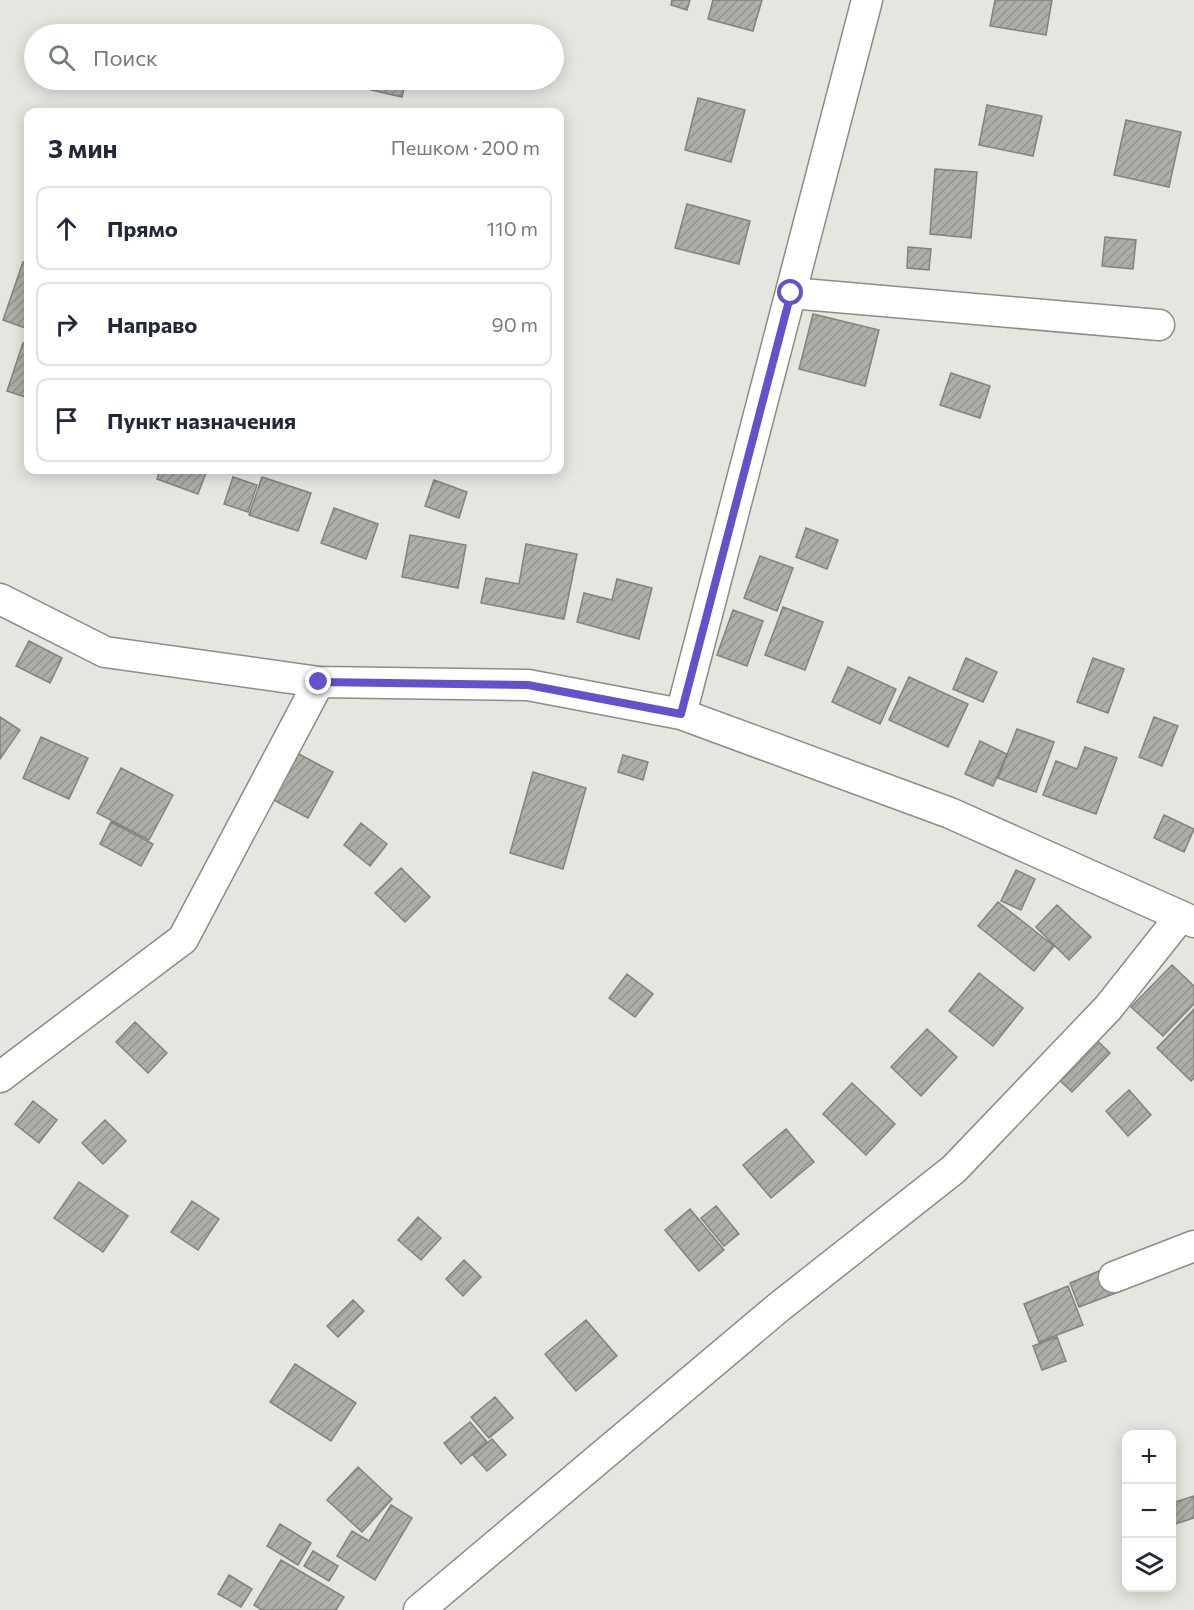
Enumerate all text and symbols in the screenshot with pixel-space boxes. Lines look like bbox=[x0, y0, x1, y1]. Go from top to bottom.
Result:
search box bbox=[24, 24, 564, 90]
icon: search bbox=[45, 41, 78, 74]
text: Поиск bbox=[93, 44, 158, 71]
text: 3 мин bbox=[48, 132, 118, 163]
text: Пешком · 200 m bbox=[391, 135, 540, 159]
icon: ahead bbox=[50, 212, 83, 245]
text: Прямо bbox=[107, 215, 178, 242]
text: 110 m bbox=[487, 216, 538, 240]
route start bbox=[777, 279, 803, 305]
icon: right bbox=[50, 308, 83, 341]
text: Направо bbox=[107, 311, 197, 338]
text: 90 m bbox=[492, 312, 538, 336]
icon: arrive bbox=[50, 404, 83, 437]
text: Пункт назначения bbox=[107, 407, 296, 434]
route end bbox=[305, 668, 331, 694]
map controls bbox=[1122, 1430, 1176, 1592]
button: + bbox=[1122, 1430, 1176, 1484]
button: − bbox=[1122, 1484, 1176, 1538]
button: layers bbox=[1122, 1538, 1176, 1592]

